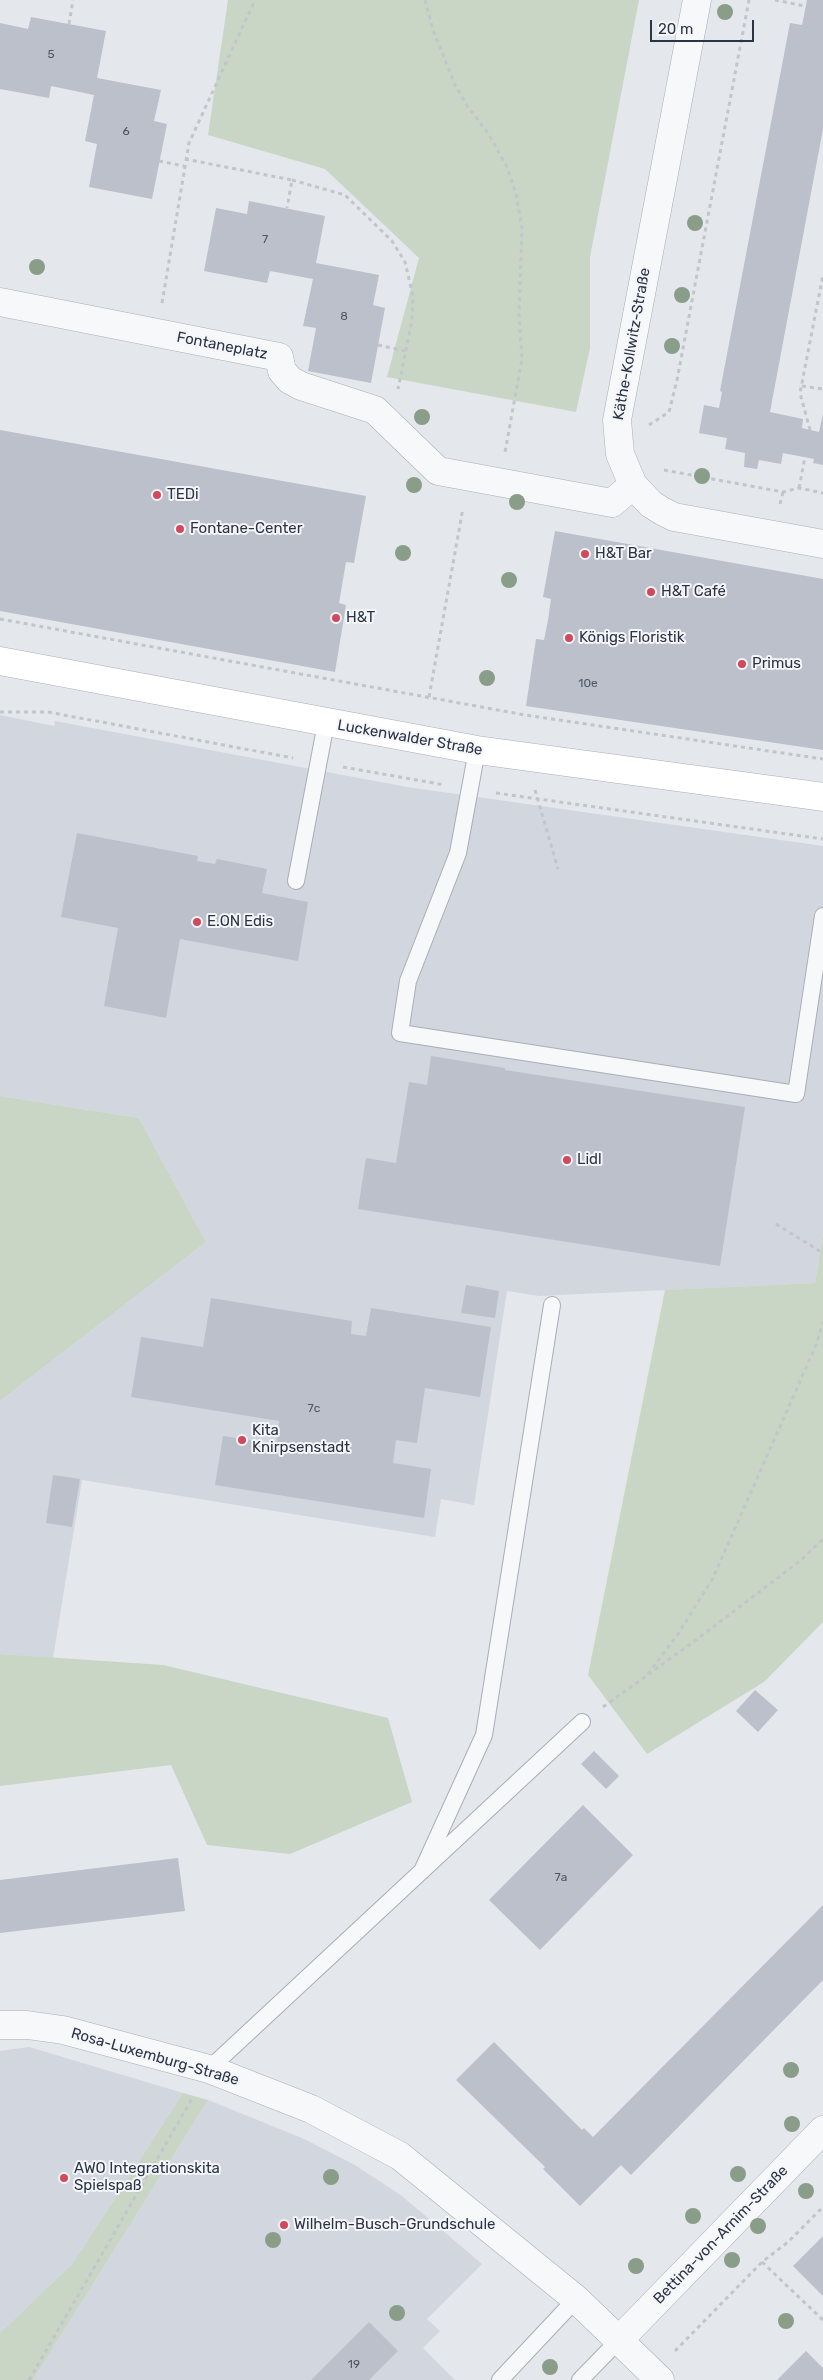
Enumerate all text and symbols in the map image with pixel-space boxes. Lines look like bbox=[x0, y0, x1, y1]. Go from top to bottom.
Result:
scale bar bbox=[653, 10, 757, 42]
text: 20 m bbox=[658, 20, 693, 38]
house number: 5 bbox=[47, 48, 55, 62]
house number: 6 bbox=[122, 125, 130, 139]
house number: 7 bbox=[262, 233, 268, 247]
street label: Käthe-Kollwitz-Straße bbox=[610, 267, 654, 421]
house number: 8 bbox=[340, 310, 348, 324]
street label: Fontaneplatz bbox=[175, 328, 269, 364]
place label: TEDi bbox=[167, 486, 199, 504]
marker: TEDi bbox=[151, 489, 163, 501]
place label: Fontane-Center bbox=[190, 520, 302, 538]
marker: Fontane-Center bbox=[174, 523, 186, 535]
place label: H&T Bar bbox=[595, 545, 652, 563]
marker: H&T Bar bbox=[579, 548, 591, 560]
place label: H&T Café bbox=[661, 583, 726, 601]
marker: H&T Café bbox=[645, 586, 657, 598]
place label: H&T bbox=[346, 609, 375, 627]
marker: H&T bbox=[330, 612, 342, 624]
place label: Königs Floristik bbox=[579, 629, 684, 647]
marker: Königs Floristik bbox=[563, 632, 575, 644]
place label: Primus bbox=[752, 655, 801, 673]
marker: Primus bbox=[736, 658, 748, 670]
house number: 10e bbox=[578, 677, 598, 691]
street label: Luckenwalder Straße bbox=[336, 716, 484, 760]
place label: E.ON Edis bbox=[207, 913, 273, 931]
marker: E.ON Edis bbox=[191, 916, 203, 928]
place label: Lidl bbox=[577, 1151, 602, 1169]
marker: Lidl bbox=[561, 1154, 573, 1166]
house number: 7c bbox=[308, 1402, 320, 1416]
place label: Kita Knirpsenstadt bbox=[252, 1422, 350, 1457]
marker: Kita Knirpsenstadt bbox=[236, 1434, 248, 1446]
house number: 7a bbox=[555, 1871, 567, 1885]
street label: Rosa-Luxemburg-Straße bbox=[69, 2024, 241, 2090]
place label: AWO Integrationskita Spielspaß bbox=[74, 2160, 220, 2195]
street label: Bettina-von-Arnim-Straße bbox=[650, 2162, 792, 2308]
marker: AWO Integrationskita Spielspaß bbox=[58, 2172, 70, 2184]
place label: Wilhelm-Busch-Grundschule bbox=[294, 2216, 495, 2234]
marker: Wilhelm-Busch-Grundschule bbox=[278, 2219, 290, 2231]
house number: 19 bbox=[348, 2358, 360, 2372]

